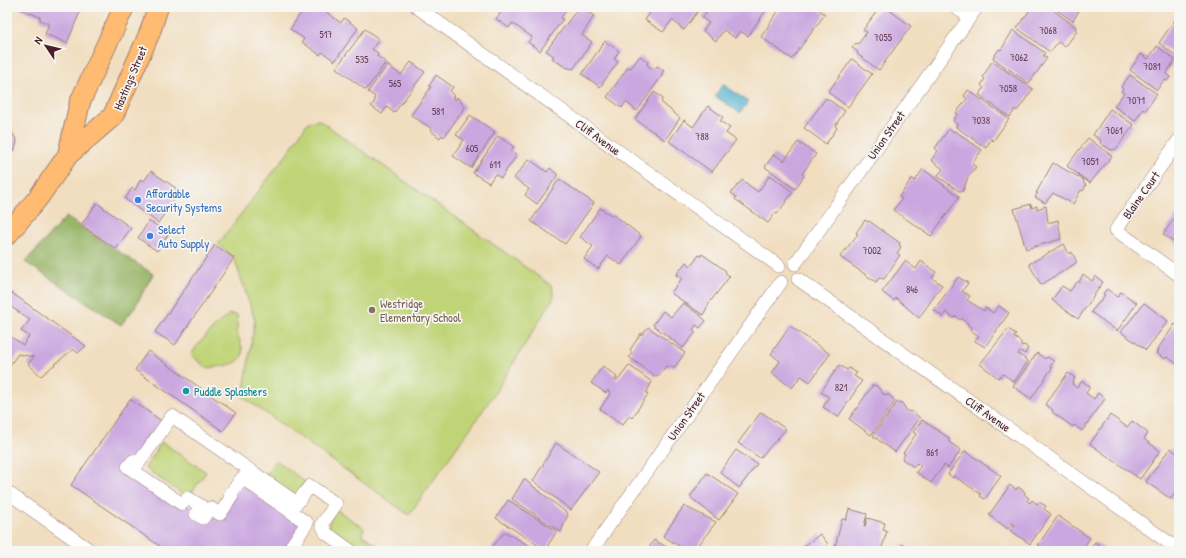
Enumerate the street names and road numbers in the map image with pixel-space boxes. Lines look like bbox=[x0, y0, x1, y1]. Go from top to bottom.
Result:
street label: Hastings Street bbox=[109, 43, 151, 113]
street label: Union Street bbox=[863, 107, 909, 163]
street label: Cliff Avenue bbox=[572, 115, 624, 159]
street label: Blaine Court bbox=[1118, 167, 1164, 222]
street label: Union Street bbox=[663, 388, 709, 444]
street label: Cliff Avenue bbox=[962, 392, 1014, 436]

